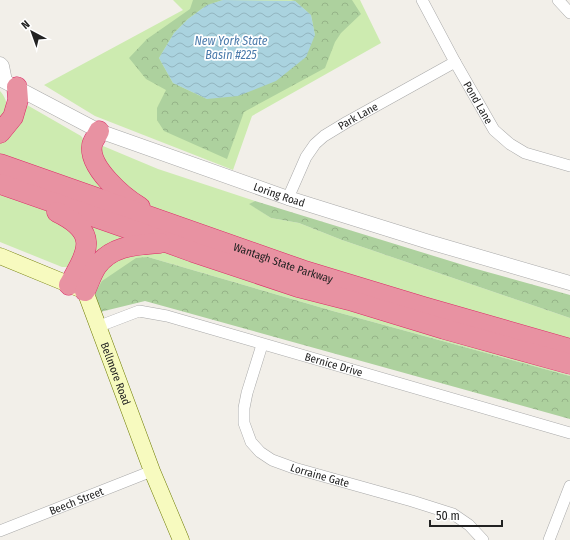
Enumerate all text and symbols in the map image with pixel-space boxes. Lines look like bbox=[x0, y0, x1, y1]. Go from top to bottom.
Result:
north arrow bbox=[12, 12, 52, 52]
text: N bbox=[19, 18, 33, 32]
water label: New York State Basin #225 bbox=[195, 34, 268, 62]
street label: Pond Lane bbox=[461, 79, 495, 126]
street label: Park Lane bbox=[336, 100, 380, 133]
street label: Loring Road bbox=[252, 180, 306, 210]
street label: Wantagh State Parkway bbox=[232, 240, 334, 286]
street label: Bellmore Road bbox=[98, 341, 133, 407]
street label: Bernice Drive bbox=[303, 350, 364, 379]
street label: Lorraine Gate bbox=[288, 461, 351, 490]
street label: Beech Street bbox=[48, 485, 106, 518]
scale bar bbox=[430, 502, 502, 528]
text: 50 m bbox=[436, 509, 460, 523]

